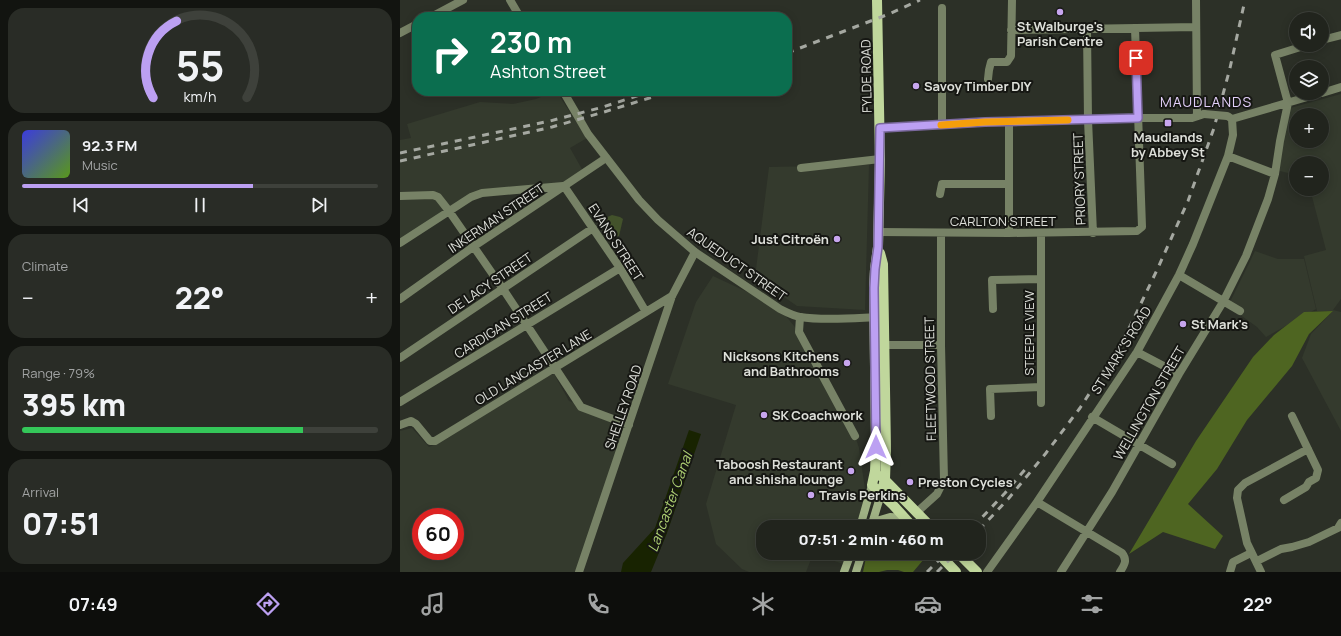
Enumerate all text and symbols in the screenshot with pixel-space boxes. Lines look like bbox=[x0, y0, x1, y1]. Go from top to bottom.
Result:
marker: St Walburge's Parish Centre bbox=[1055, 7, 1065, 17]
map controls bbox=[1289, 12, 1329, 196]
button: sound bbox=[1289, 12, 1329, 52]
place label: St Walburge's Parish Centre bbox=[1017, 17, 1103, 50]
text: 230 m bbox=[490, 23, 572, 61]
icon: right bbox=[424, 28, 476, 80]
text: 55 bbox=[176, 37, 224, 93]
street label: FYLDE ROAD bbox=[856, 39, 876, 113]
pin bbox=[1119, 41, 1153, 75]
icon: arrive bbox=[1125, 47, 1147, 69]
text: Ashton Street bbox=[490, 59, 606, 83]
button: layers bbox=[1289, 60, 1329, 100]
place label: Savoy Timber DIY bbox=[924, 77, 1031, 95]
marker: Savoy Timber DIY bbox=[911, 81, 921, 91]
text: km/h bbox=[183, 87, 217, 106]
district label: MAUDLANDS bbox=[1160, 92, 1252, 111]
button: + bbox=[1289, 108, 1329, 148]
marker: Maudlands by Abbey St bbox=[1163, 118, 1173, 128]
place label: Maudlands by Abbey St bbox=[1131, 128, 1205, 161]
street label: PRIORY STREET bbox=[1068, 132, 1090, 225]
text: 92.3 FM bbox=[82, 135, 137, 156]
text: Music bbox=[82, 156, 118, 174]
button: − bbox=[1289, 156, 1329, 196]
street label: INKERMAN STREET bbox=[444, 179, 548, 257]
icon: previous bbox=[70, 194, 92, 216]
icon: pause bbox=[189, 194, 211, 216]
icon: next bbox=[308, 194, 330, 216]
street label: EVANS STREET bbox=[584, 200, 648, 284]
street label: CARLTON STREET bbox=[950, 212, 1056, 230]
street label: AQUEDUCT STREET bbox=[684, 223, 791, 305]
place label: Just Citroën bbox=[751, 230, 829, 248]
marker: Just Citroën bbox=[832, 234, 842, 244]
street label: DE LACY STREET bbox=[444, 248, 536, 318]
text: Climate bbox=[22, 257, 68, 275]
text: 22° bbox=[175, 277, 224, 318]
text: − bbox=[22, 283, 34, 313]
text: + bbox=[365, 283, 378, 313]
street label: CARDIGAN STREET bbox=[451, 287, 556, 362]
street label: STEEPLE VIEW bbox=[1020, 290, 1038, 376]
street label: ST MARK'S ROAD bbox=[1087, 302, 1155, 397]
place label: St Mark's bbox=[1191, 315, 1248, 333]
street label: FLEETWOOD STREET bbox=[920, 316, 940, 441]
marker: St Mark's bbox=[1178, 319, 1188, 329]
street label: OLD LANCASTER LANE bbox=[471, 325, 595, 409]
street label: WELLINGTON STREET bbox=[1109, 342, 1189, 463]
place label: Nicksons Kitchens and Bathrooms bbox=[723, 347, 839, 380]
marker: Nicksons Kitchens and Bathrooms bbox=[842, 358, 852, 368]
street label: SHELLEY ROAD bbox=[600, 362, 646, 452]
text: Range · 79% bbox=[22, 364, 95, 382]
text: 395 km bbox=[22, 384, 126, 425]
place label: SK Coachwork bbox=[772, 406, 863, 424]
marker: SK Coachwork bbox=[759, 410, 769, 420]
position arrow bbox=[855, 426, 897, 468]
water label: Lancaster Canal bbox=[643, 448, 697, 554]
place label: Taboosh Restaurant and shisha lounge bbox=[716, 455, 843, 488]
marker: Taboosh Restaurant and shisha lounge bbox=[846, 466, 856, 476]
place label: Preston Cycles bbox=[918, 473, 1013, 491]
marker: Preston Cycles bbox=[905, 477, 915, 487]
text: Arrival bbox=[22, 483, 59, 501]
place label: Travis Perkins bbox=[819, 486, 906, 504]
marker: Travis Perkins bbox=[806, 490, 816, 500]
text: 07:51 bbox=[22, 503, 101, 544]
speed limit sign: 60 bbox=[412, 508, 464, 560]
text: 07:51 · 2 min · 460 m bbox=[799, 529, 943, 550]
icon: directions bbox=[254, 590, 282, 618]
icon: music bbox=[419, 590, 447, 618]
icon: phone bbox=[584, 590, 612, 618]
icon: climate bbox=[749, 590, 777, 618]
icon: car bbox=[914, 590, 942, 618]
icon: filters bbox=[1078, 590, 1106, 618]
text: 07:49 bbox=[68, 592, 118, 616]
text: 22° bbox=[1243, 592, 1273, 616]

